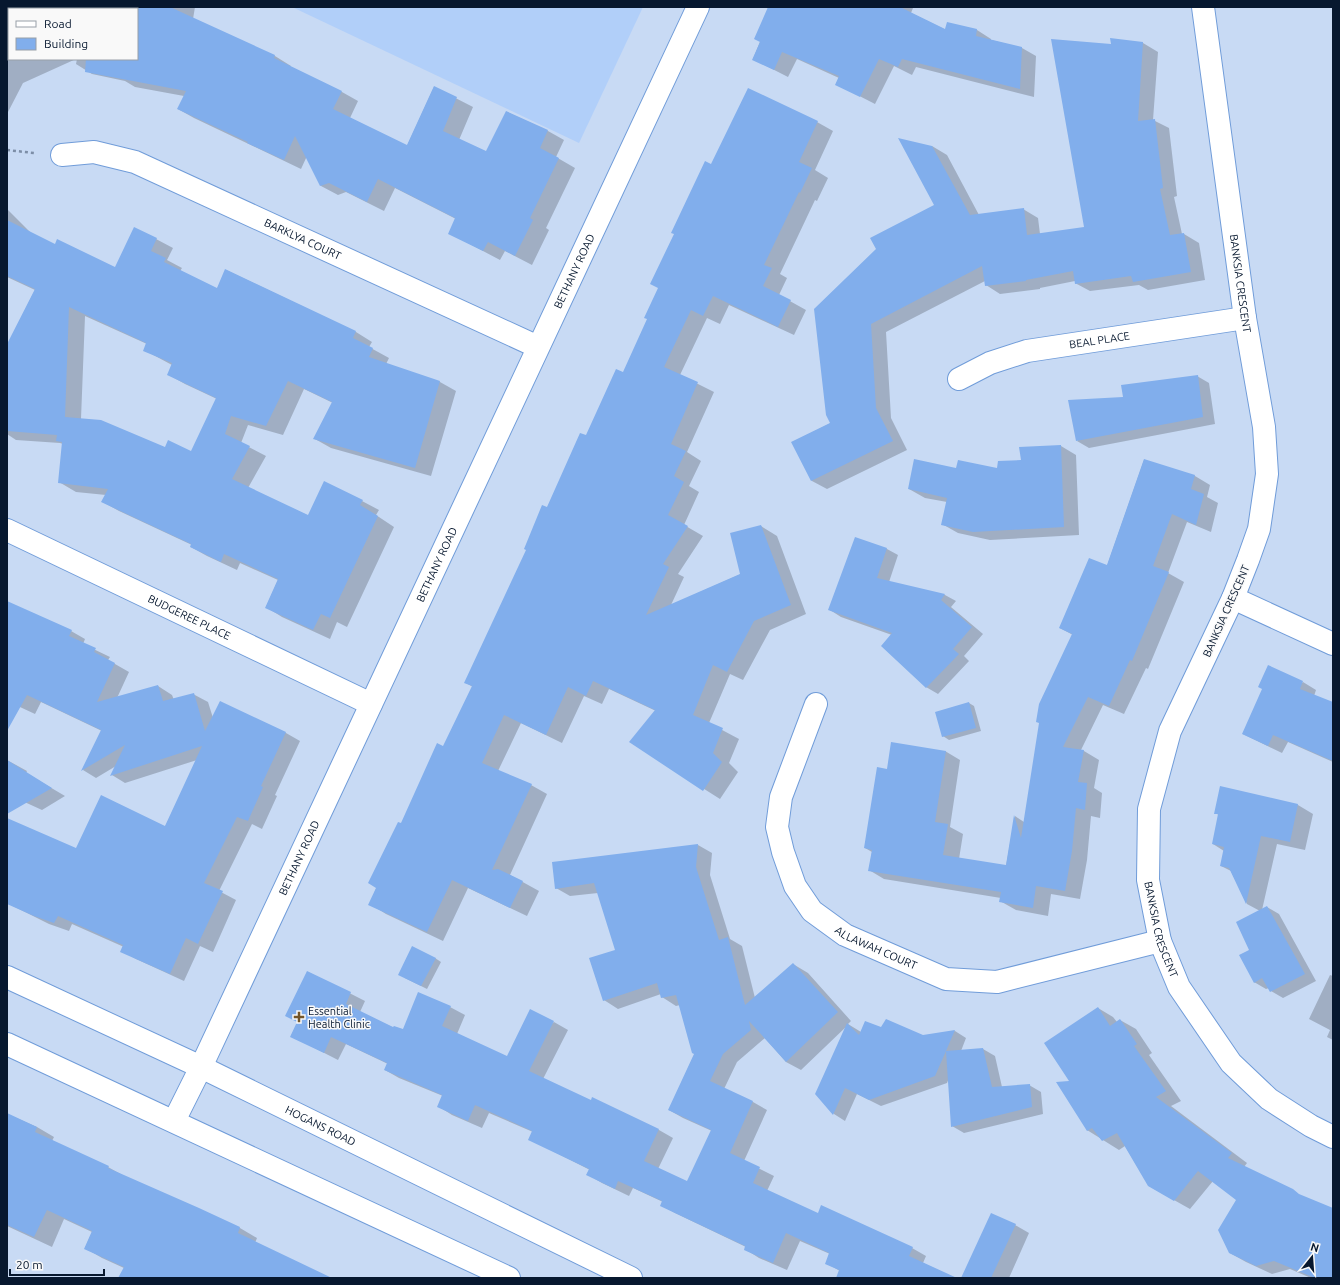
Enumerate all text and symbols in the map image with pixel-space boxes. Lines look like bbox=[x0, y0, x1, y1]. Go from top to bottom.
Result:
legend bbox=[8, 8, 138, 60]
text: Road bbox=[44, 17, 72, 30]
text: Building bbox=[44, 37, 88, 50]
street label: BARKLYA COURT bbox=[263, 216, 343, 262]
street label: BETHANY ROAD bbox=[552, 232, 597, 310]
street label: BANKSIA CRESCENT bbox=[1228, 233, 1253, 334]
street label: BEAL PLACE bbox=[1068, 330, 1131, 351]
street label: BETHANY ROAD bbox=[414, 525, 459, 604]
street label: BANKSIA CRESCENT bbox=[1200, 563, 1252, 659]
street label: BUDGEREE PLACE bbox=[146, 592, 232, 642]
street label: BETHANY ROAD bbox=[276, 818, 322, 897]
street label: BANKSIA CRESCENT bbox=[1142, 880, 1180, 979]
street label: ALLAWAH COURT bbox=[833, 924, 919, 972]
place label: Essential Health Clinic bbox=[308, 1005, 370, 1030]
marker: Essential Health Clinic bbox=[293, 1011, 305, 1023]
street label: HOGANS ROAD bbox=[283, 1103, 358, 1148]
north arrow bbox=[1292, 1237, 1332, 1277]
text: N bbox=[1309, 1240, 1321, 1254]
scale bar bbox=[10, 1251, 104, 1277]
text: 20 m bbox=[16, 1258, 43, 1271]

